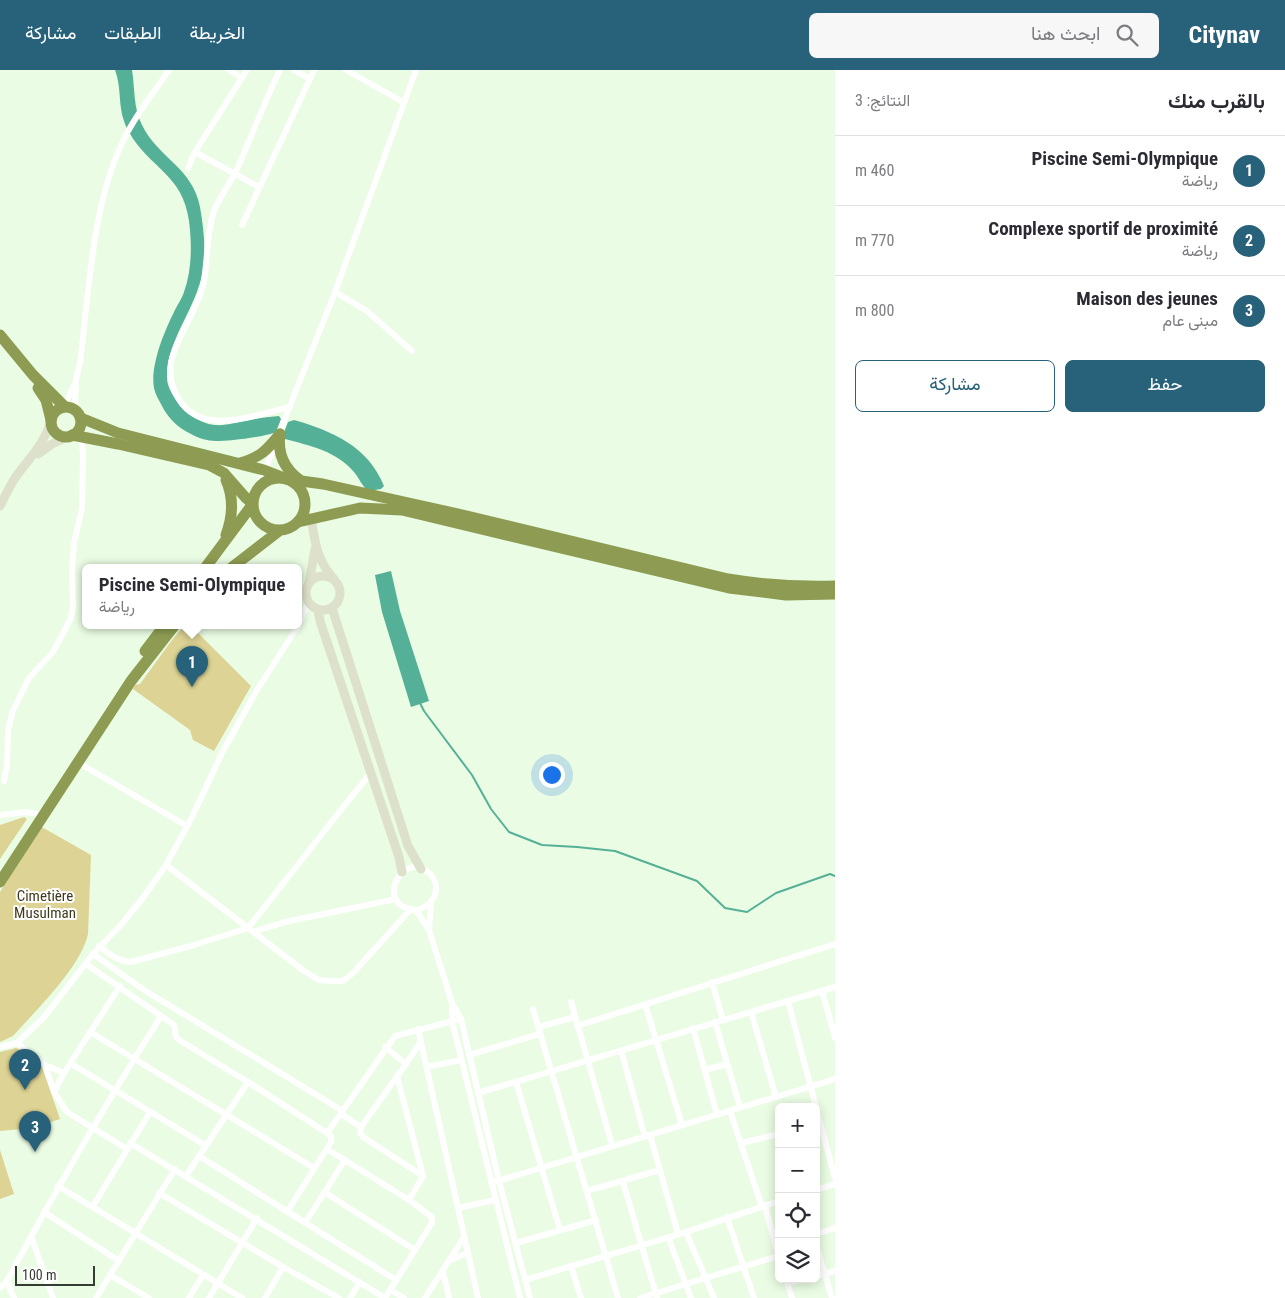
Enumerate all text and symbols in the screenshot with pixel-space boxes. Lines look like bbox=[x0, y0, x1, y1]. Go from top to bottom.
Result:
search box bbox=[809, 13, 1159, 58]
icon: search bbox=[1113, 21, 1141, 49]
text: Citynav bbox=[1189, 21, 1260, 49]
text: مشاركة bbox=[25, 22, 76, 43]
text: الطبقات bbox=[104, 22, 161, 43]
text: الخريطة bbox=[189, 22, 245, 43]
text: ابحث هنا bbox=[1031, 22, 1101, 45]
text: بالقرب منك bbox=[1168, 89, 1265, 113]
text: النتائج: 3 bbox=[855, 91, 910, 110]
text: Piscine Semi-Olympique bbox=[1031, 147, 1218, 170]
text: 460 m bbox=[855, 161, 894, 180]
text: 1 bbox=[1245, 161, 1253, 180]
text: رياضة bbox=[1182, 171, 1218, 190]
text: Complexe sportif de proximité bbox=[988, 217, 1218, 240]
text: 770 m bbox=[855, 231, 894, 250]
text: 2 bbox=[1245, 231, 1253, 250]
text: رياضة bbox=[1182, 241, 1218, 260]
text: Maison des jeunes bbox=[1076, 287, 1218, 310]
text: 800 m bbox=[855, 301, 894, 320]
text: 3 bbox=[1245, 301, 1253, 320]
text: مبنى عام bbox=[1162, 311, 1218, 330]
button: مشاركة bbox=[855, 360, 1055, 412]
button: حفظ bbox=[1065, 360, 1265, 412]
popup bbox=[82, 564, 302, 629]
text: Piscine Semi-Olympique bbox=[99, 573, 285, 596]
text: رياضة bbox=[99, 597, 135, 616]
pin: 1 bbox=[176, 646, 208, 687]
your location bbox=[539, 762, 565, 788]
park label: Cimetière Musulman bbox=[14, 887, 76, 922]
pin: 2 bbox=[9, 1049, 41, 1090]
map controls bbox=[775, 1103, 820, 1283]
button: + bbox=[775, 1103, 820, 1148]
pin: 3 bbox=[19, 1111, 51, 1152]
button: − bbox=[775, 1148, 820, 1193]
button: locate bbox=[775, 1193, 820, 1238]
button: layers bbox=[775, 1238, 820, 1283]
scale bar bbox=[15, 1263, 95, 1286]
text: 100 m bbox=[22, 1267, 57, 1283]

